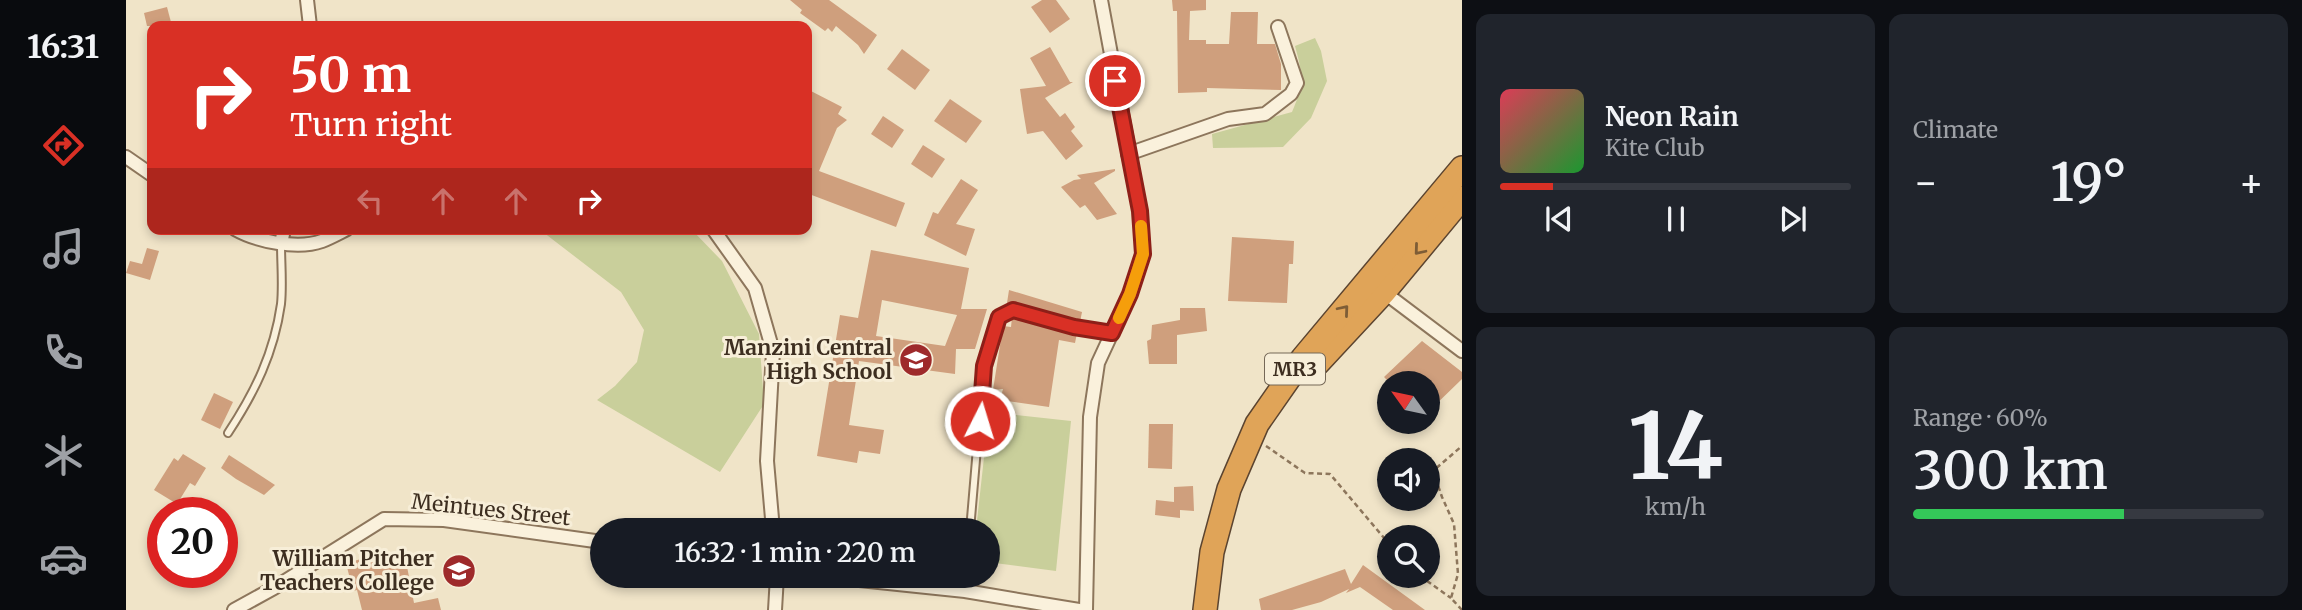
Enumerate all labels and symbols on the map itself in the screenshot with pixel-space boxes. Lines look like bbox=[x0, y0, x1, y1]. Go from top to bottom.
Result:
pin bbox=[1085, 51, 1145, 111]
one-way arrow bbox=[1415, 242, 1427, 255]
one-way arrow bbox=[1336, 305, 1348, 318]
place label: Manzini Central High School bbox=[724, 334, 892, 385]
school or university icon: Manzini Central High School bbox=[897, 341, 935, 379]
road number: MR3 bbox=[1265, 354, 1325, 384]
north arrow bbox=[1377, 371, 1440, 434]
position arrow bbox=[943, 384, 1017, 458]
street label: Meintues Street bbox=[410, 488, 572, 531]
speed limit sign: 20 bbox=[147, 497, 238, 588]
place label: William Pitcher Teachers College bbox=[260, 545, 434, 596]
school or university icon: William Pitcher Teachers College bbox=[440, 552, 478, 590]

